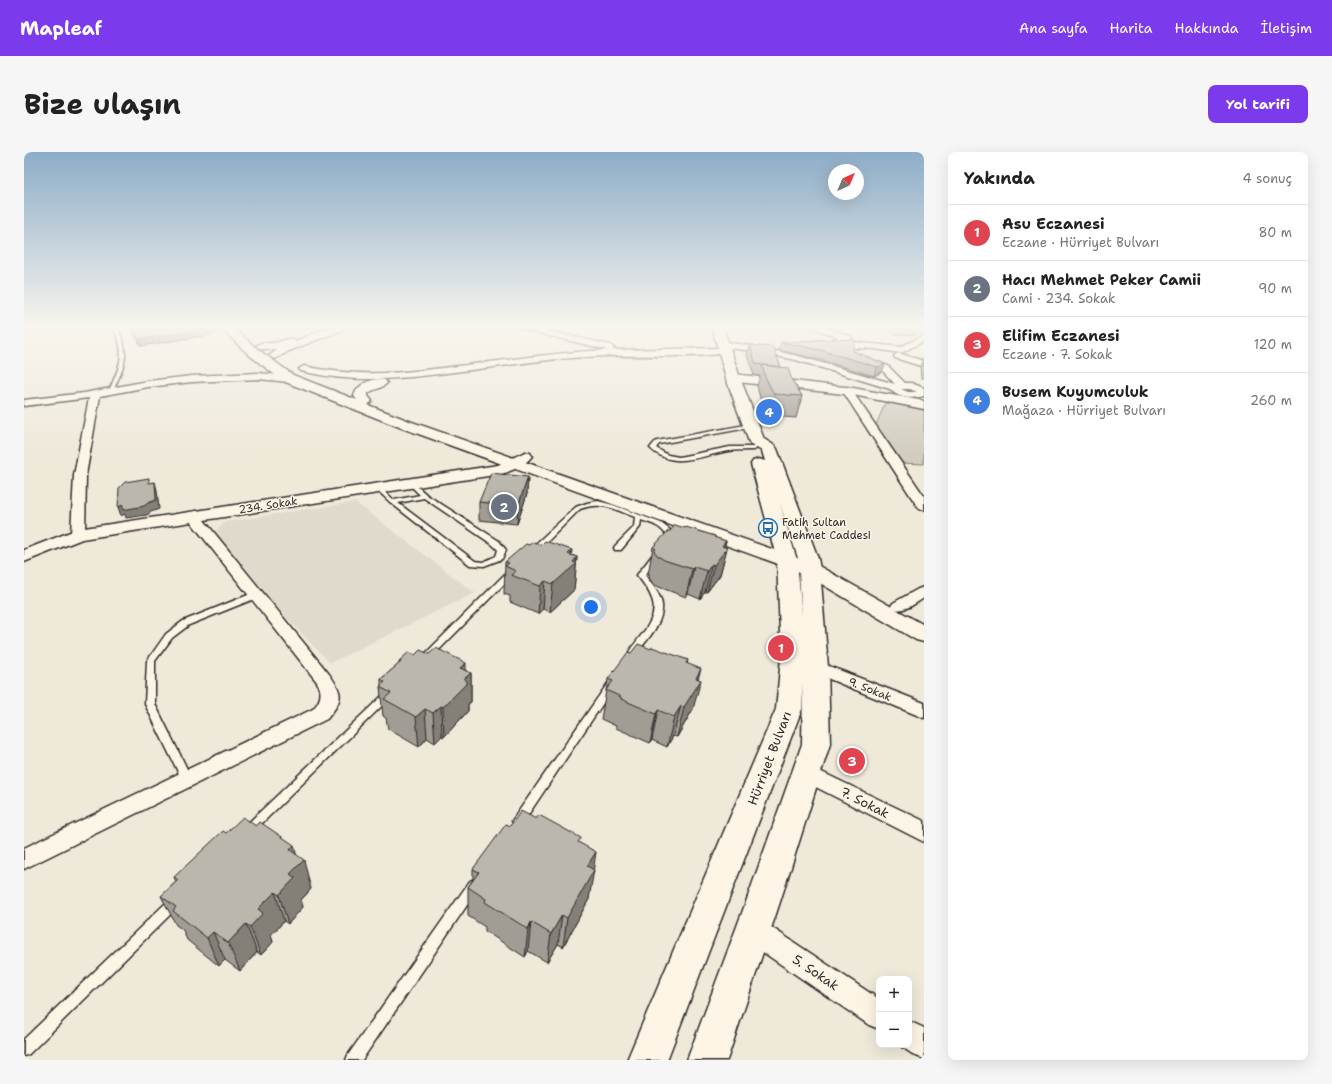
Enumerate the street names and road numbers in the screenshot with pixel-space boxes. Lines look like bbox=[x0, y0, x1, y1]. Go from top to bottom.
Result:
street label: 234. Sokak bbox=[237, 493, 299, 518]
street label: 9. Sokak bbox=[846, 674, 894, 705]
street label: Hürriyet Bulvarı bbox=[744, 709, 795, 808]
street label: 7. Sokak bbox=[837, 783, 892, 822]
street label: 5. Sokak bbox=[789, 951, 842, 994]

